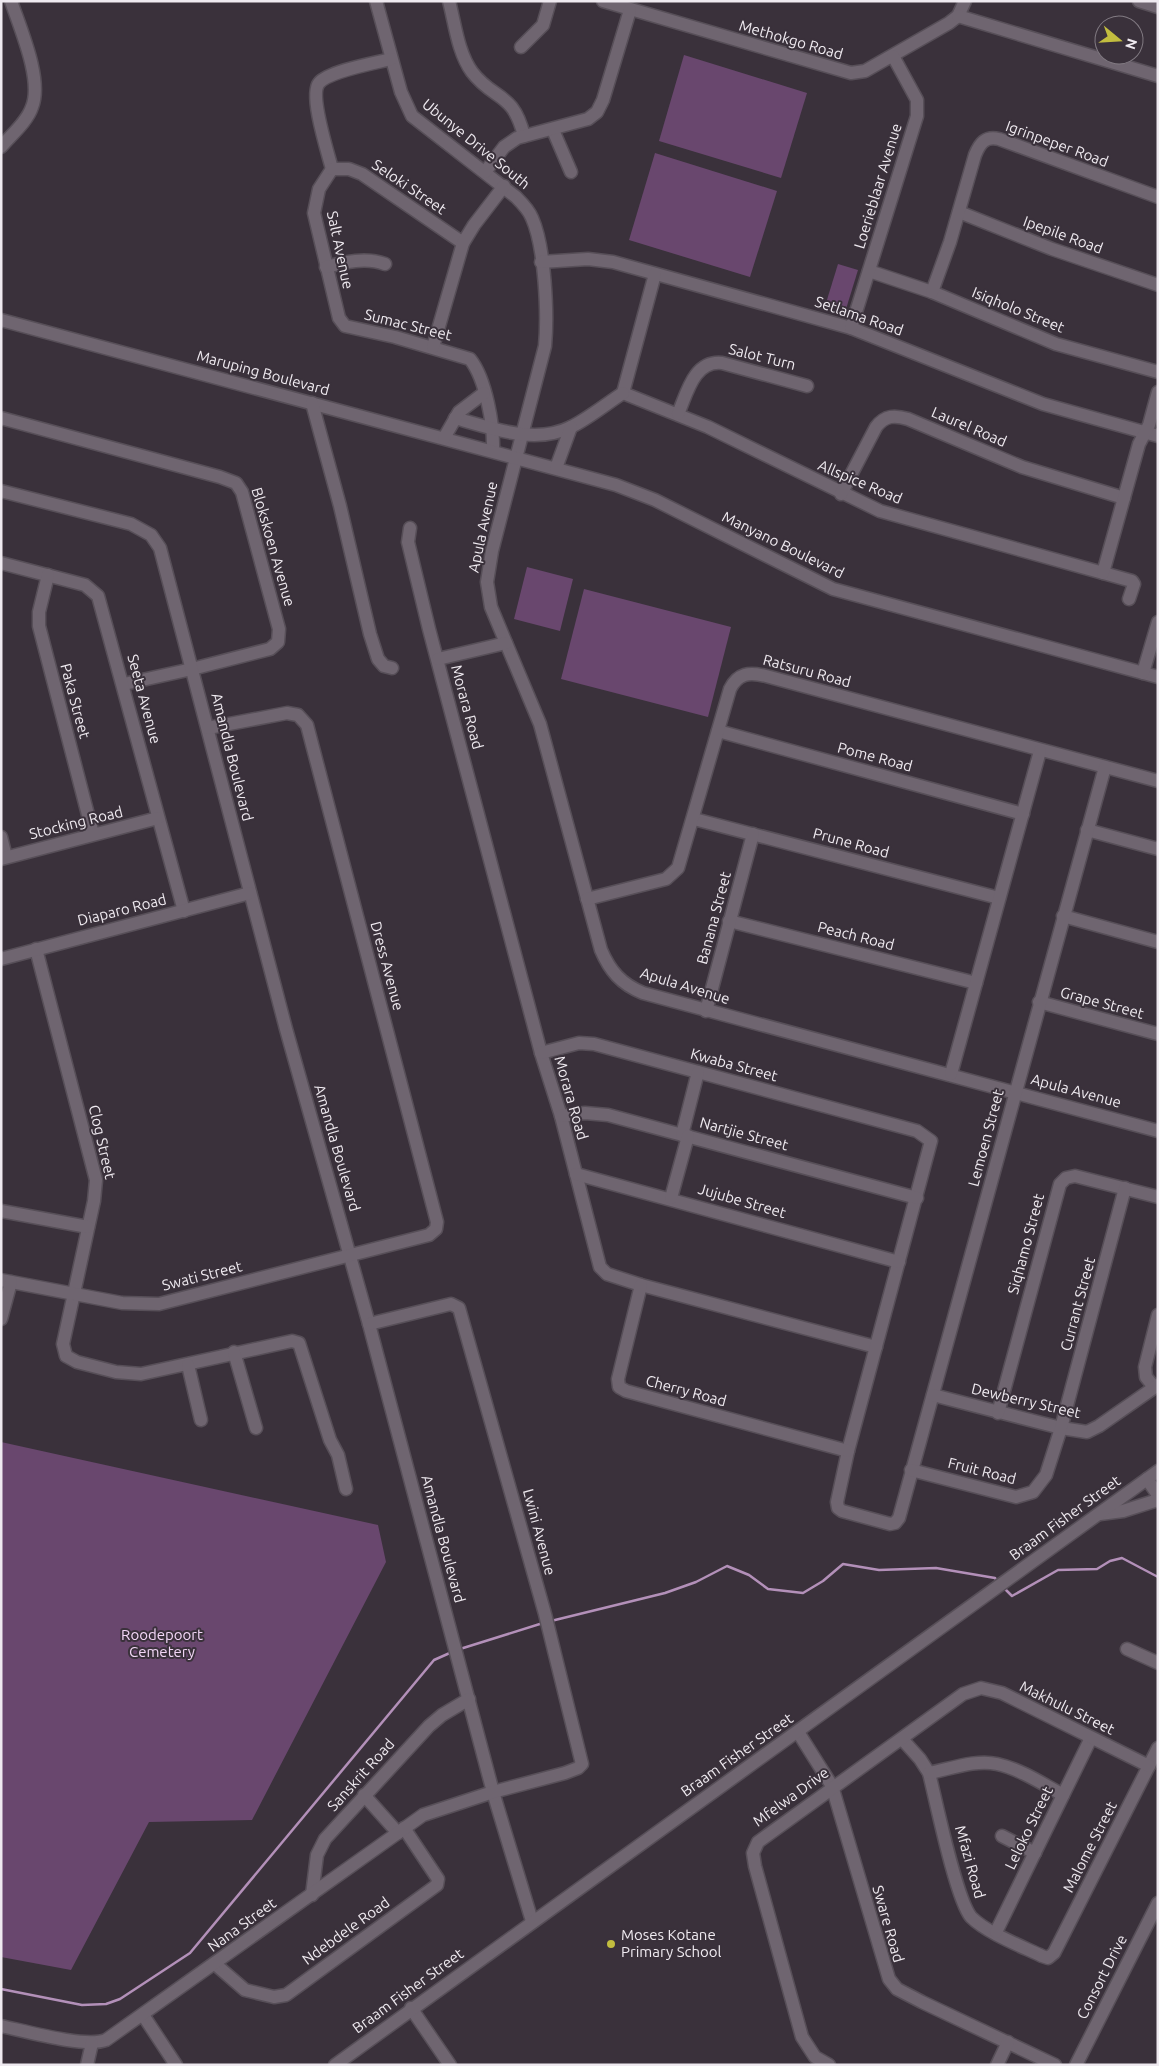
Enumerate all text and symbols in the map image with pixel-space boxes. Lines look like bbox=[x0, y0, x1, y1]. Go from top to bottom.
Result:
north arrow bbox=[1094, 15, 1144, 65]
street label: Methokgo Road bbox=[737, 17, 845, 62]
text: N bbox=[1122, 37, 1141, 51]
street label: Ubunye Drive South bbox=[419, 95, 534, 192]
street label: Igrinpeper Road bbox=[1003, 117, 1111, 170]
street label: Loerieblaar Avenue bbox=[850, 121, 905, 251]
street label: Seloki Street bbox=[369, 156, 450, 218]
street label: Salt Avenue bbox=[324, 209, 357, 290]
street label: Ipepile Road bbox=[1021, 212, 1105, 257]
street label: Isiqholo Street bbox=[970, 283, 1067, 336]
street label: Setlama Road bbox=[813, 292, 906, 339]
street label: Sumac Street bbox=[363, 305, 454, 344]
street label: Salot Turn bbox=[727, 340, 797, 373]
street label: Maruping Boulevard bbox=[195, 347, 331, 398]
street label: Laurel Road bbox=[929, 403, 1009, 450]
street label: Allspice Road bbox=[816, 456, 905, 507]
street label: Apula Avenue bbox=[465, 480, 500, 574]
street label: Blokskoen Avenue bbox=[248, 485, 299, 608]
street label: Manyano Boulevard bbox=[720, 508, 847, 581]
street label: Ratsuru Road bbox=[761, 651, 853, 690]
street label: Seeta Avenue bbox=[124, 652, 165, 745]
street label: Paka Street bbox=[57, 661, 94, 740]
street label: Morara Road bbox=[448, 663, 487, 751]
street label: Amandla Boulevard bbox=[208, 691, 257, 823]
street label: Pome Road bbox=[836, 738, 914, 775]
street label: Stocking Road bbox=[27, 803, 124, 842]
street label: Prune Road bbox=[811, 824, 891, 861]
street label: Banana Street bbox=[693, 870, 734, 966]
street label: Diaparo Road bbox=[76, 890, 168, 929]
street label: Peach Road bbox=[816, 918, 896, 953]
street label: Dress Avenue bbox=[367, 919, 408, 1012]
street label: Apula Avenue bbox=[638, 964, 732, 1007]
street label: Grape Street bbox=[1059, 983, 1146, 1022]
street label: Kwaba Street bbox=[689, 1045, 780, 1084]
street label: Morara Road bbox=[551, 1054, 592, 1142]
street label: Apula Avenue bbox=[1029, 1070, 1123, 1111]
street label: Amandla Boulevard bbox=[311, 1082, 364, 1213]
street label: Lemoen Street bbox=[964, 1087, 1007, 1188]
street label: Clog Street bbox=[86, 1103, 119, 1181]
street label: Nartjie Street bbox=[698, 1114, 790, 1154]
street label: Jujube Street bbox=[696, 1180, 788, 1221]
street label: Siqhamo Street bbox=[1004, 1192, 1047, 1296]
street label: Currant Street bbox=[1057, 1255, 1098, 1353]
street label: Swati Street bbox=[160, 1257, 244, 1294]
street label: Cherry Road bbox=[644, 1372, 728, 1409]
street label: Dewberry Street bbox=[970, 1380, 1083, 1421]
street label: Fruit Road bbox=[946, 1454, 1018, 1487]
street label: Braam Fisher Street bbox=[1006, 1472, 1124, 1564]
street label: Amandla Boulevard bbox=[418, 1473, 469, 1605]
street label: Lwini Avenue bbox=[520, 1487, 559, 1577]
park label: Roodepoort Cemetery bbox=[121, 1626, 203, 1660]
street label: Makhulu Street bbox=[1017, 1677, 1117, 1738]
street label: Braam Fisher Street bbox=[677, 1709, 796, 1800]
street label: Sanskrit Road bbox=[324, 1735, 398, 1814]
street label: Mfelwa Drive bbox=[750, 1764, 832, 1830]
street label: Leloko Street bbox=[1001, 1784, 1056, 1872]
street label: Malome Street bbox=[1059, 1798, 1120, 1895]
street label: Mfazi Road bbox=[952, 1823, 989, 1900]
street label: Sware Road bbox=[869, 1883, 908, 1964]
street label: Ndebdele Road bbox=[299, 1893, 393, 1968]
street label: Nana Street bbox=[204, 1894, 279, 1955]
place label: Moses Kotane Primary School bbox=[621, 1926, 722, 1960]
street label: Consort Drive bbox=[1073, 1932, 1130, 2022]
marker: Moses Kotane Primary School bbox=[605, 1938, 617, 1950]
street label: Braam Fisher Street bbox=[349, 1945, 467, 2037]

